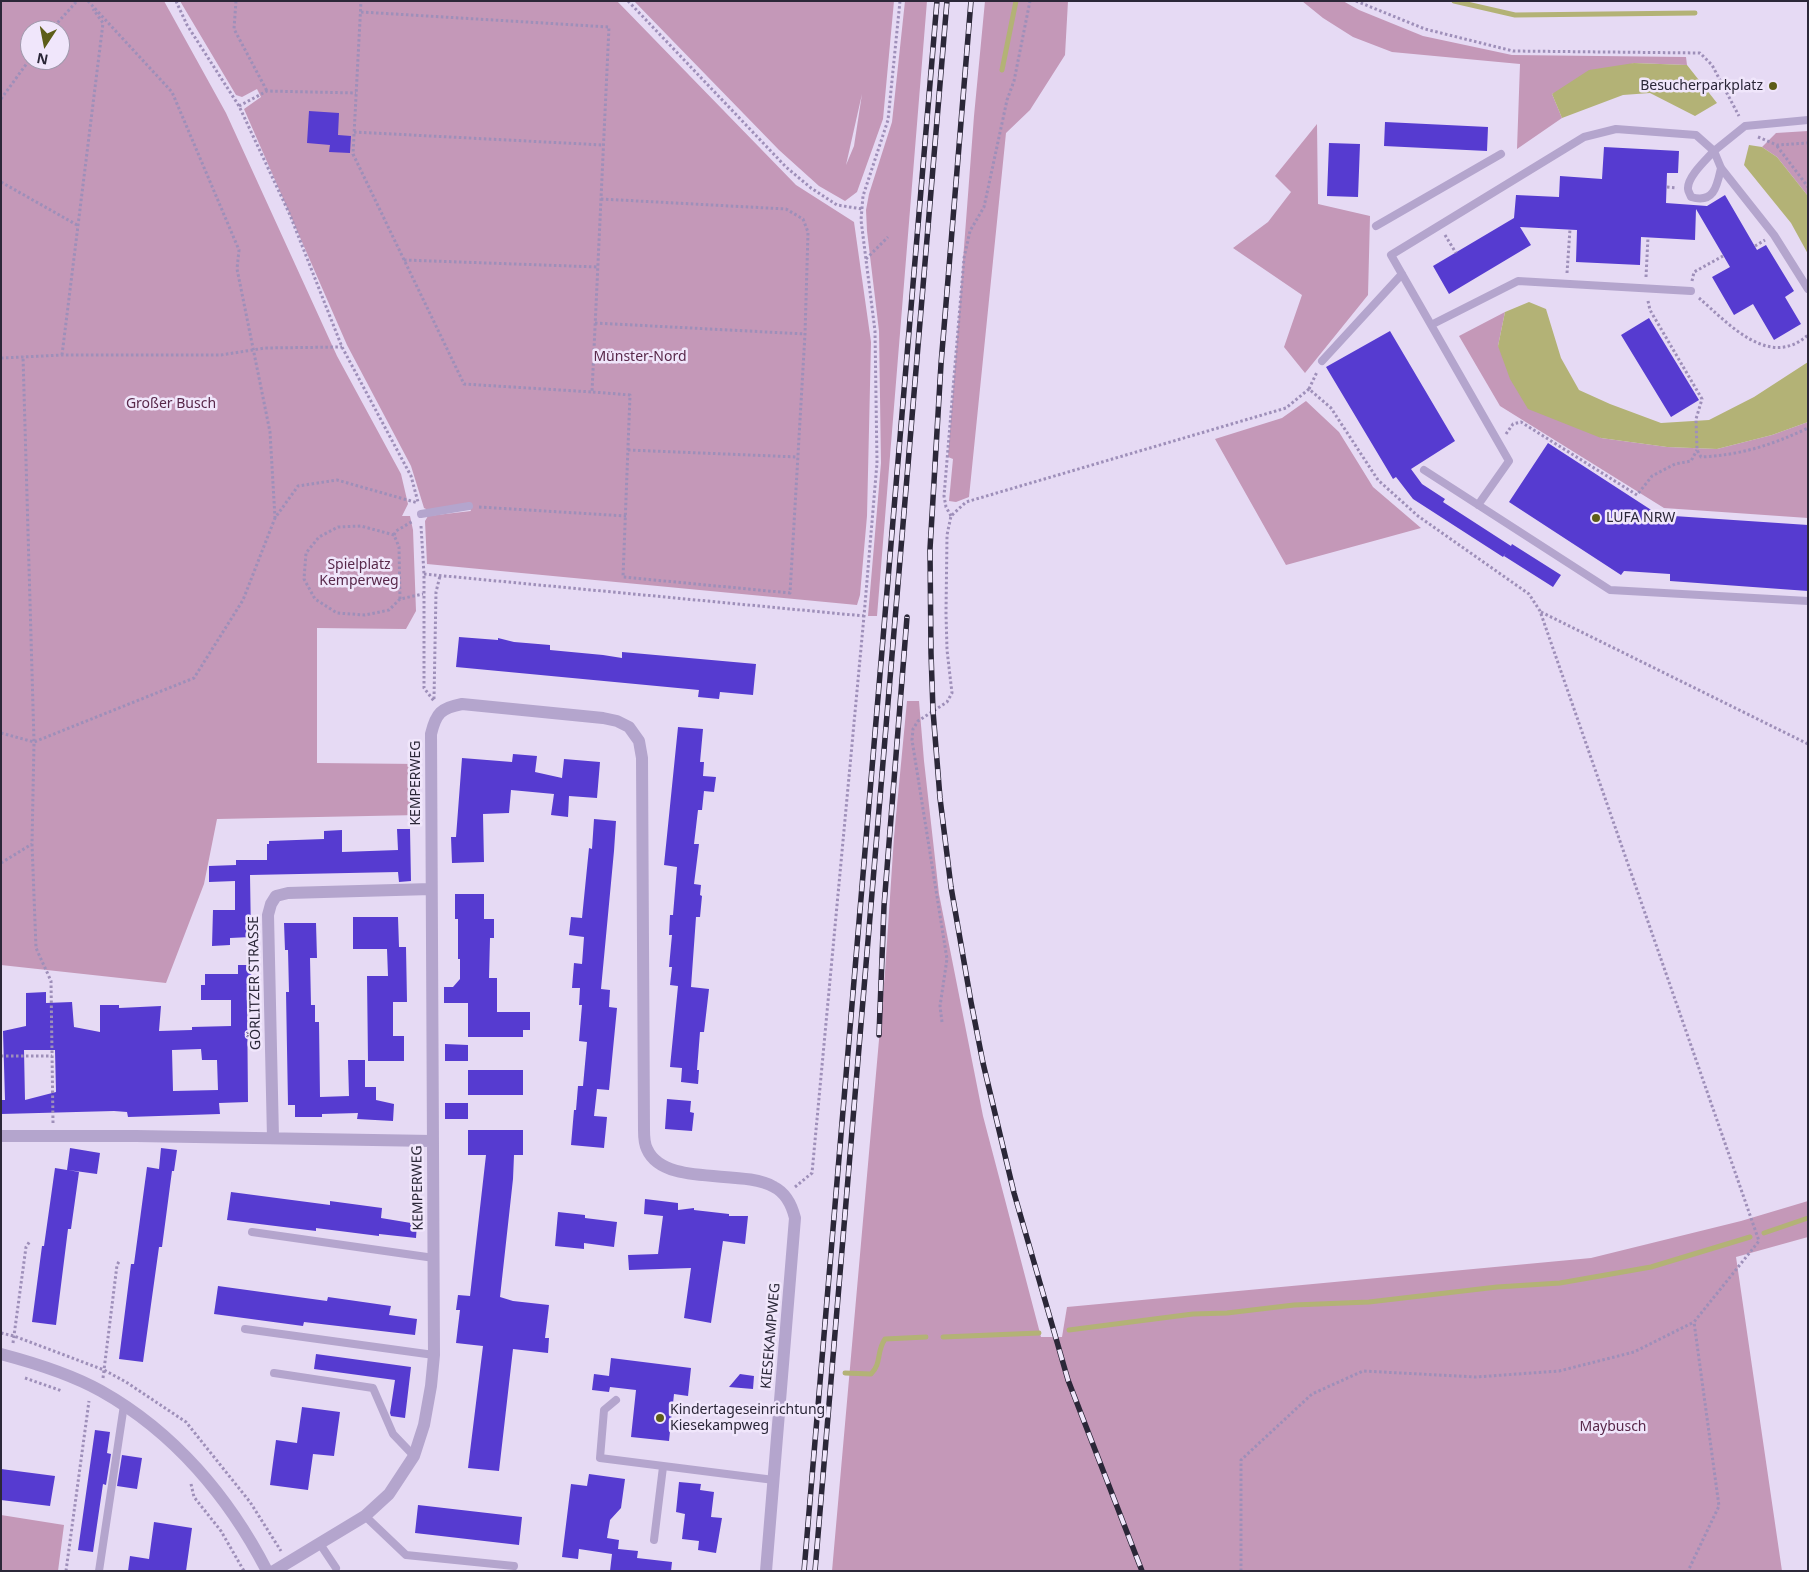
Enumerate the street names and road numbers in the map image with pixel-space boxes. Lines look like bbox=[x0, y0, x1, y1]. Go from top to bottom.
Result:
street label: KEMPERWEG bbox=[408, 740, 424, 826]
street label: GÖRLITZER STRASSE bbox=[245, 916, 265, 1050]
street label: KEMPERWEG bbox=[409, 1145, 427, 1231]
street label: KIESEKAMPWEG bbox=[758, 1282, 784, 1390]

